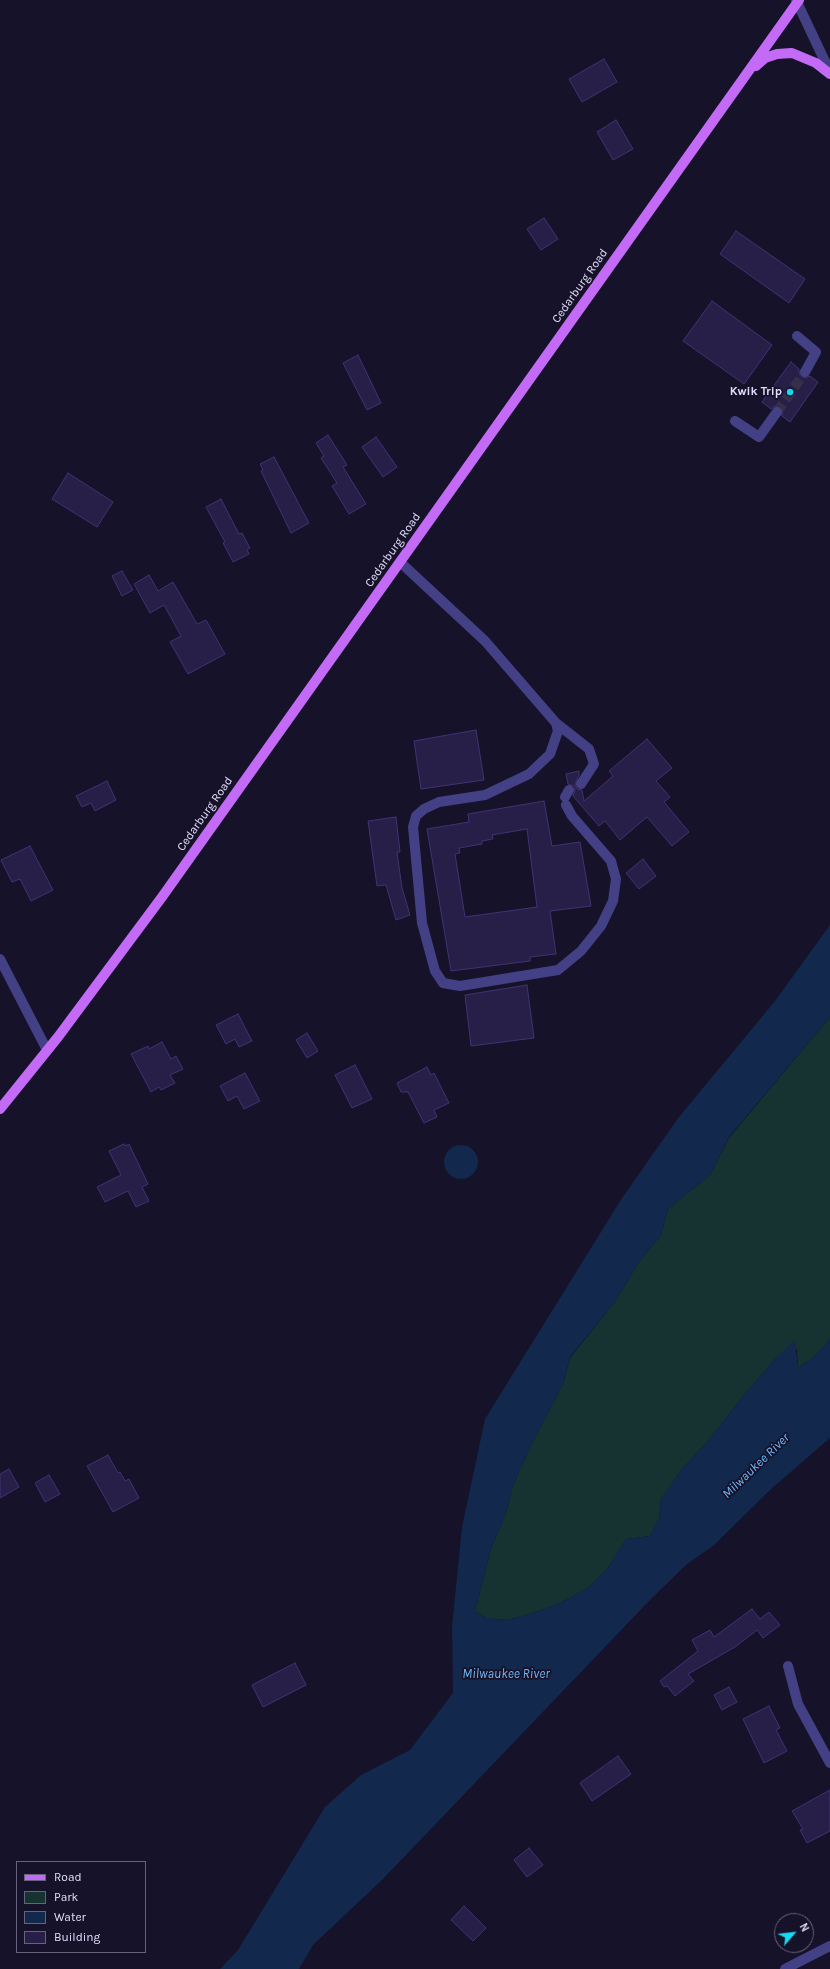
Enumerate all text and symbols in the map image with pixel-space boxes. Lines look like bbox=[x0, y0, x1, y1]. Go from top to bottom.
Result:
street label: Cedarburg Road bbox=[549, 246, 611, 326]
place label: Kwik Trip bbox=[730, 385, 782, 399]
marker: Kwik Trip bbox=[785, 387, 795, 397]
street label: Cedarburg Road bbox=[362, 510, 424, 590]
street label: Cedarburg Road bbox=[174, 774, 236, 854]
water label: Milwaukee River bbox=[719, 1430, 793, 1502]
water label: Milwaukee River bbox=[462, 1666, 550, 1682]
legend bbox=[16, 1861, 146, 1953]
text: Road bbox=[54, 1870, 82, 1884]
text: Park bbox=[54, 1890, 78, 1904]
text: Water bbox=[54, 1910, 86, 1924]
north arrow bbox=[774, 1913, 814, 1953]
text: N bbox=[797, 1921, 812, 1934]
text: Building bbox=[54, 1930, 100, 1944]

